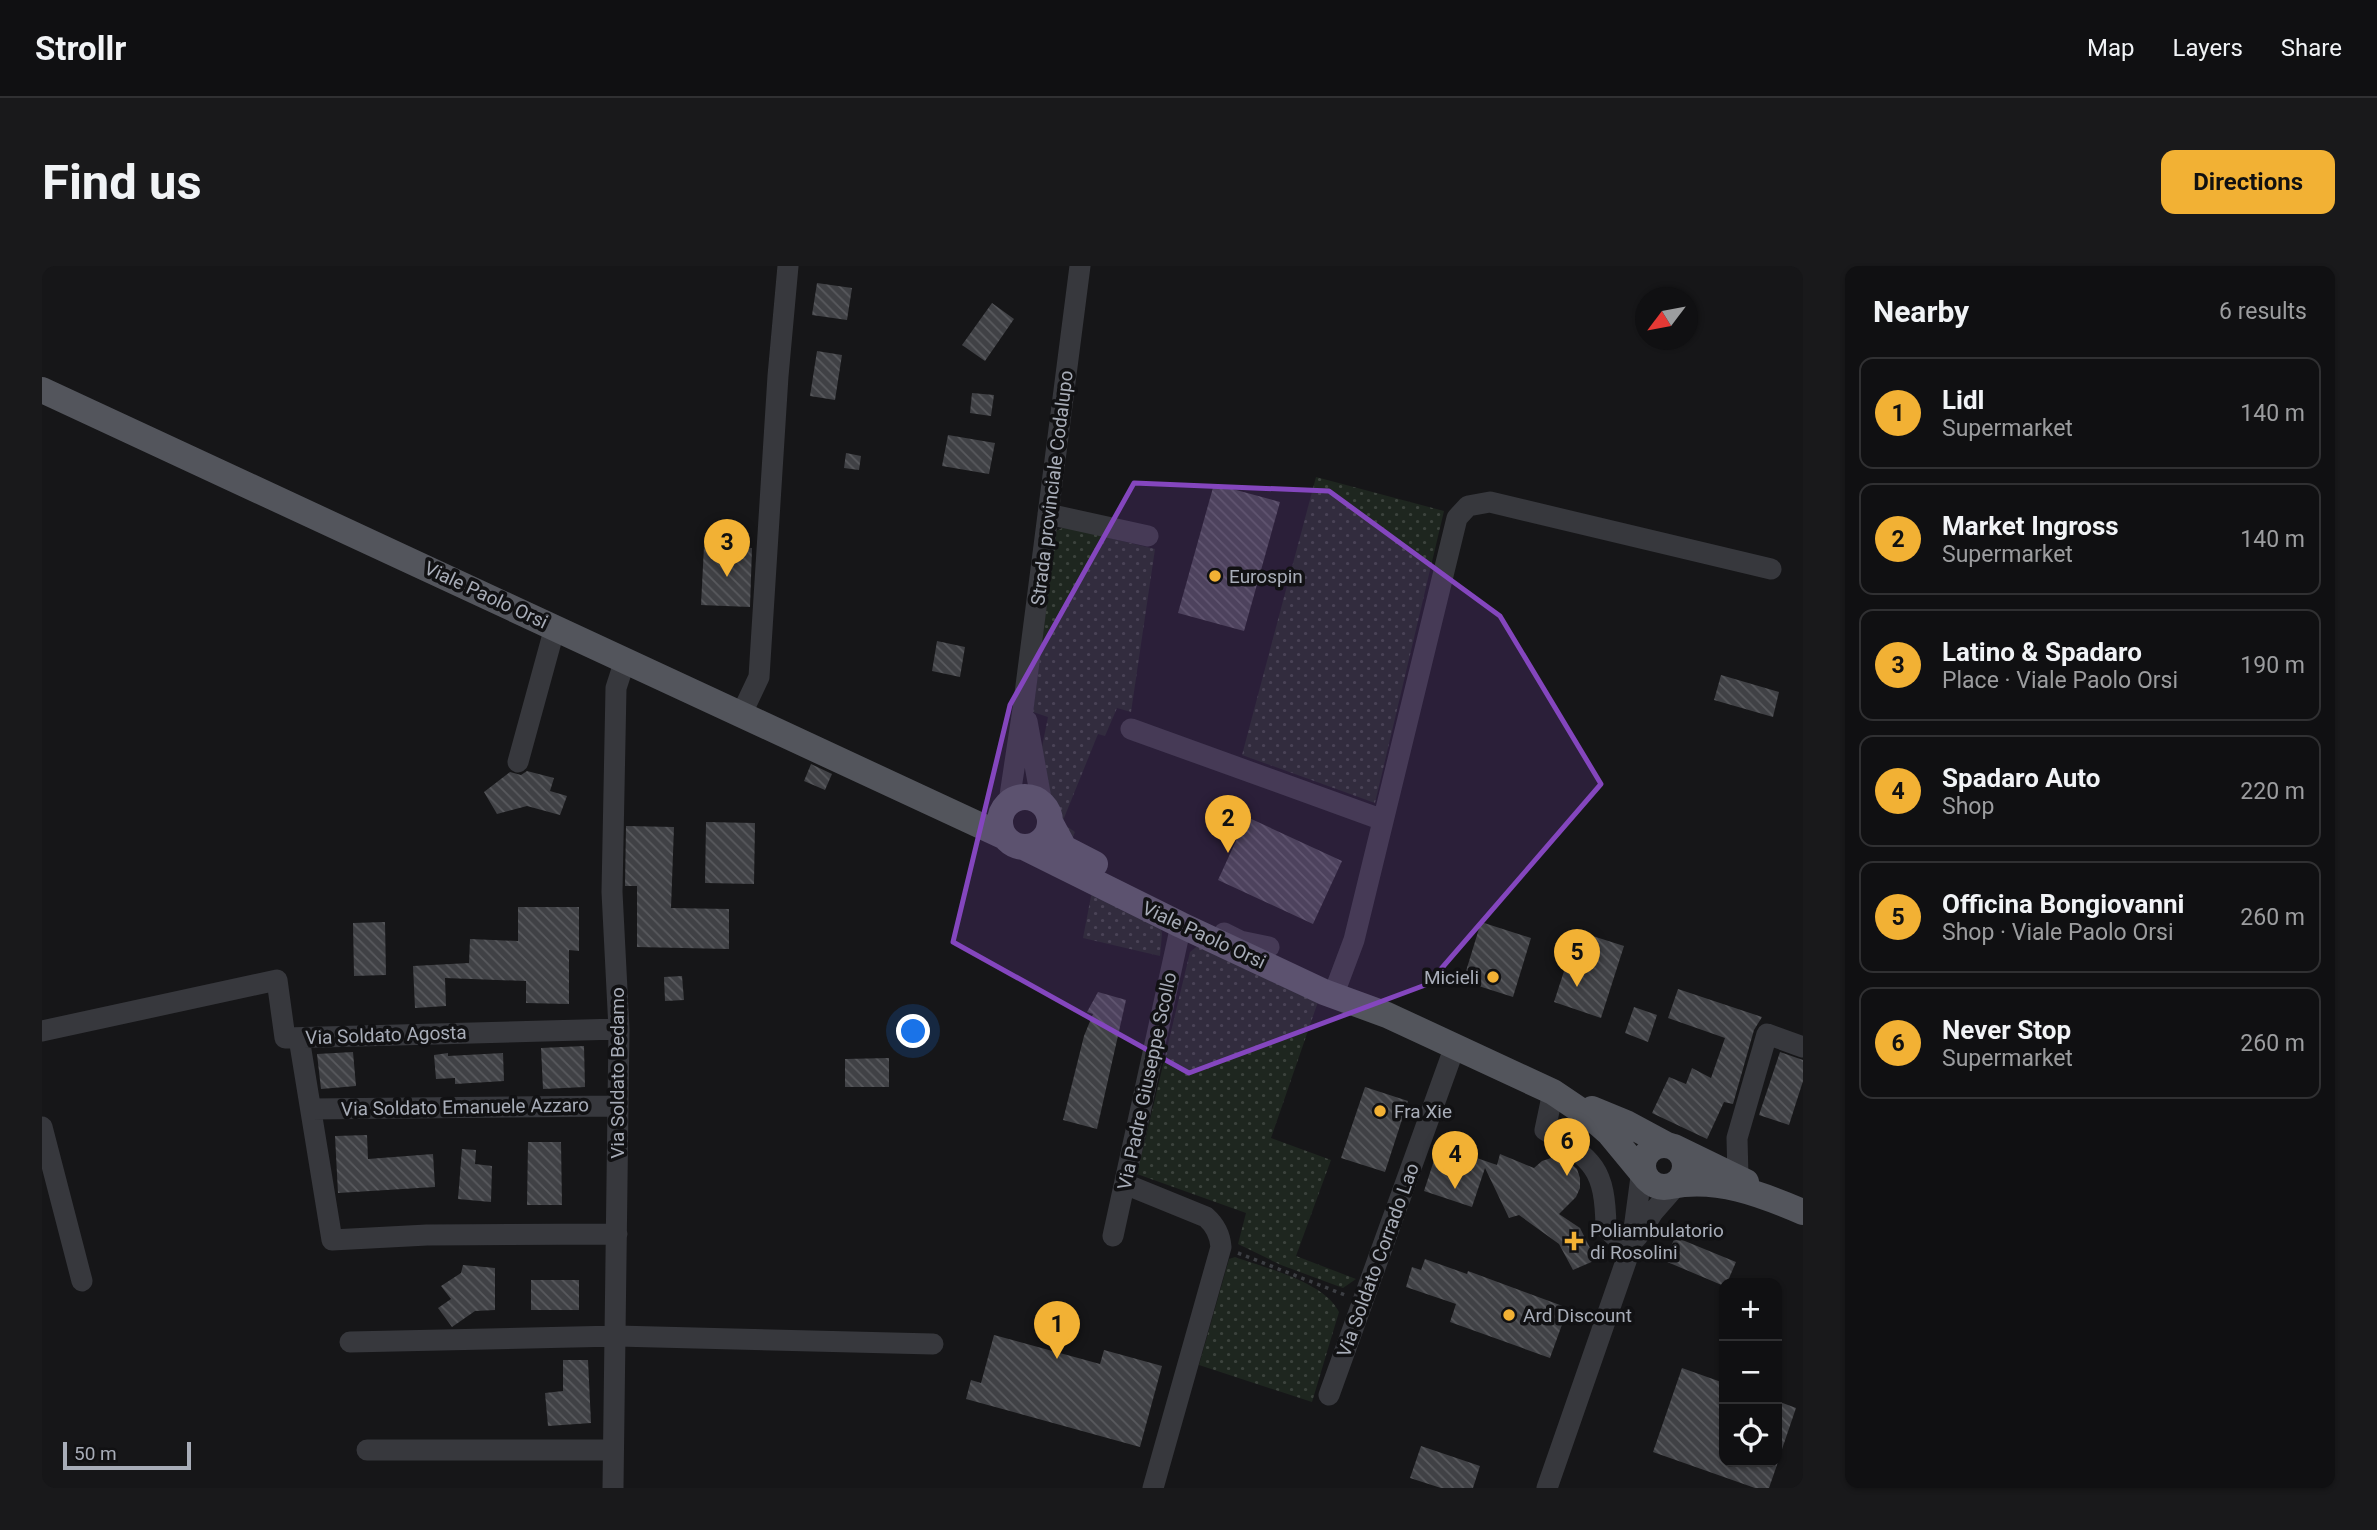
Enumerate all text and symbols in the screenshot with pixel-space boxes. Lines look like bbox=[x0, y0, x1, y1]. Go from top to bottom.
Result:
text: Strollr bbox=[35, 29, 126, 68]
text: Map bbox=[2087, 34, 2135, 62]
text: Layers bbox=[2173, 34, 2243, 62]
text: Share bbox=[2281, 34, 2342, 62]
button: Directions bbox=[2161, 150, 2335, 214]
text: Find us bbox=[42, 154, 202, 211]
north arrow bbox=[1635, 287, 1698, 350]
text: Nearby bbox=[1873, 294, 1969, 329]
text: 6 results bbox=[2219, 298, 2307, 325]
street label: Strada provinciale Codalupo bbox=[1026, 369, 1078, 607]
text: Lidl bbox=[1942, 385, 1984, 415]
text: 1 bbox=[1891, 400, 1905, 427]
text: 140 m bbox=[2240, 400, 2305, 427]
text: Supermarket bbox=[1942, 415, 2073, 442]
text: Market Ingross bbox=[1942, 511, 2119, 541]
pin: 3 bbox=[704, 519, 750, 577]
text: 2 bbox=[1891, 526, 1905, 553]
text: 140 m bbox=[2240, 526, 2305, 553]
text: Supermarket bbox=[1942, 541, 2073, 568]
street label: Viale Paolo Orsi bbox=[421, 556, 551, 634]
place label: Eurospin bbox=[1229, 565, 1303, 588]
marker: Eurospin bbox=[1207, 568, 1223, 584]
text: Latino & Spadaro bbox=[1942, 637, 2142, 667]
text: 3 bbox=[1891, 652, 1905, 679]
text: 190 m bbox=[2240, 652, 2305, 679]
text: Place · Viale Paolo Orsi bbox=[1942, 667, 2178, 694]
text: Spadaro Auto bbox=[1942, 763, 2100, 793]
text: 4 bbox=[1891, 778, 1905, 805]
text: 220 m bbox=[2240, 778, 2305, 805]
text: Shop bbox=[1942, 793, 1994, 820]
pin: 2 bbox=[1205, 795, 1251, 853]
text: Officina Bongiovanni bbox=[1942, 889, 2184, 919]
street label: Viale Paolo Orsi bbox=[1139, 896, 1269, 974]
text: 5 bbox=[1891, 904, 1905, 931]
text: 260 m bbox=[2240, 904, 2305, 931]
text: Shop · Viale Paolo Orsi bbox=[1942, 919, 2174, 946]
pin: 5 bbox=[1554, 929, 1600, 987]
place label: Micieli bbox=[1424, 966, 1479, 989]
marker: Micieli bbox=[1485, 969, 1501, 985]
street label: Via Padre Giuseppe Scollo bbox=[1113, 970, 1181, 1192]
street label: Via Soldato Bedamo bbox=[606, 987, 629, 1159]
your location bbox=[896, 1014, 930, 1048]
text: Never Stop bbox=[1942, 1015, 2071, 1045]
street label: Via Soldato Agosta bbox=[305, 1021, 467, 1049]
text: 6 bbox=[1891, 1030, 1905, 1057]
text: 260 m bbox=[2240, 1030, 2305, 1057]
text: Supermarket bbox=[1942, 1045, 2073, 1072]
street label: Via Soldato Emanuele Azzaro bbox=[341, 1093, 589, 1121]
place label: Fra Xie bbox=[1394, 1100, 1452, 1123]
marker: Fra Xie bbox=[1372, 1103, 1388, 1119]
pin: 6 bbox=[1544, 1118, 1590, 1176]
pin: 4 bbox=[1432, 1131, 1478, 1189]
street label: Via Soldato Corrado Lao bbox=[1332, 1160, 1424, 1360]
place label: Poliambulatorio di Rosolini bbox=[1590, 1219, 1724, 1264]
marker: Poliambulatorio di Rosolini bbox=[1564, 1231, 1584, 1251]
map controls bbox=[1719, 1278, 1782, 1467]
button: + bbox=[1719, 1278, 1782, 1341]
pin: 1 bbox=[1034, 1301, 1080, 1359]
place label: Ard Discount bbox=[1523, 1304, 1632, 1327]
marker: Ard Discount bbox=[1501, 1307, 1517, 1323]
button: − bbox=[1719, 1341, 1782, 1404]
button: locate bbox=[1719, 1404, 1782, 1467]
scale bar bbox=[63, 1439, 191, 1471]
text: 50 m bbox=[74, 1442, 117, 1465]

